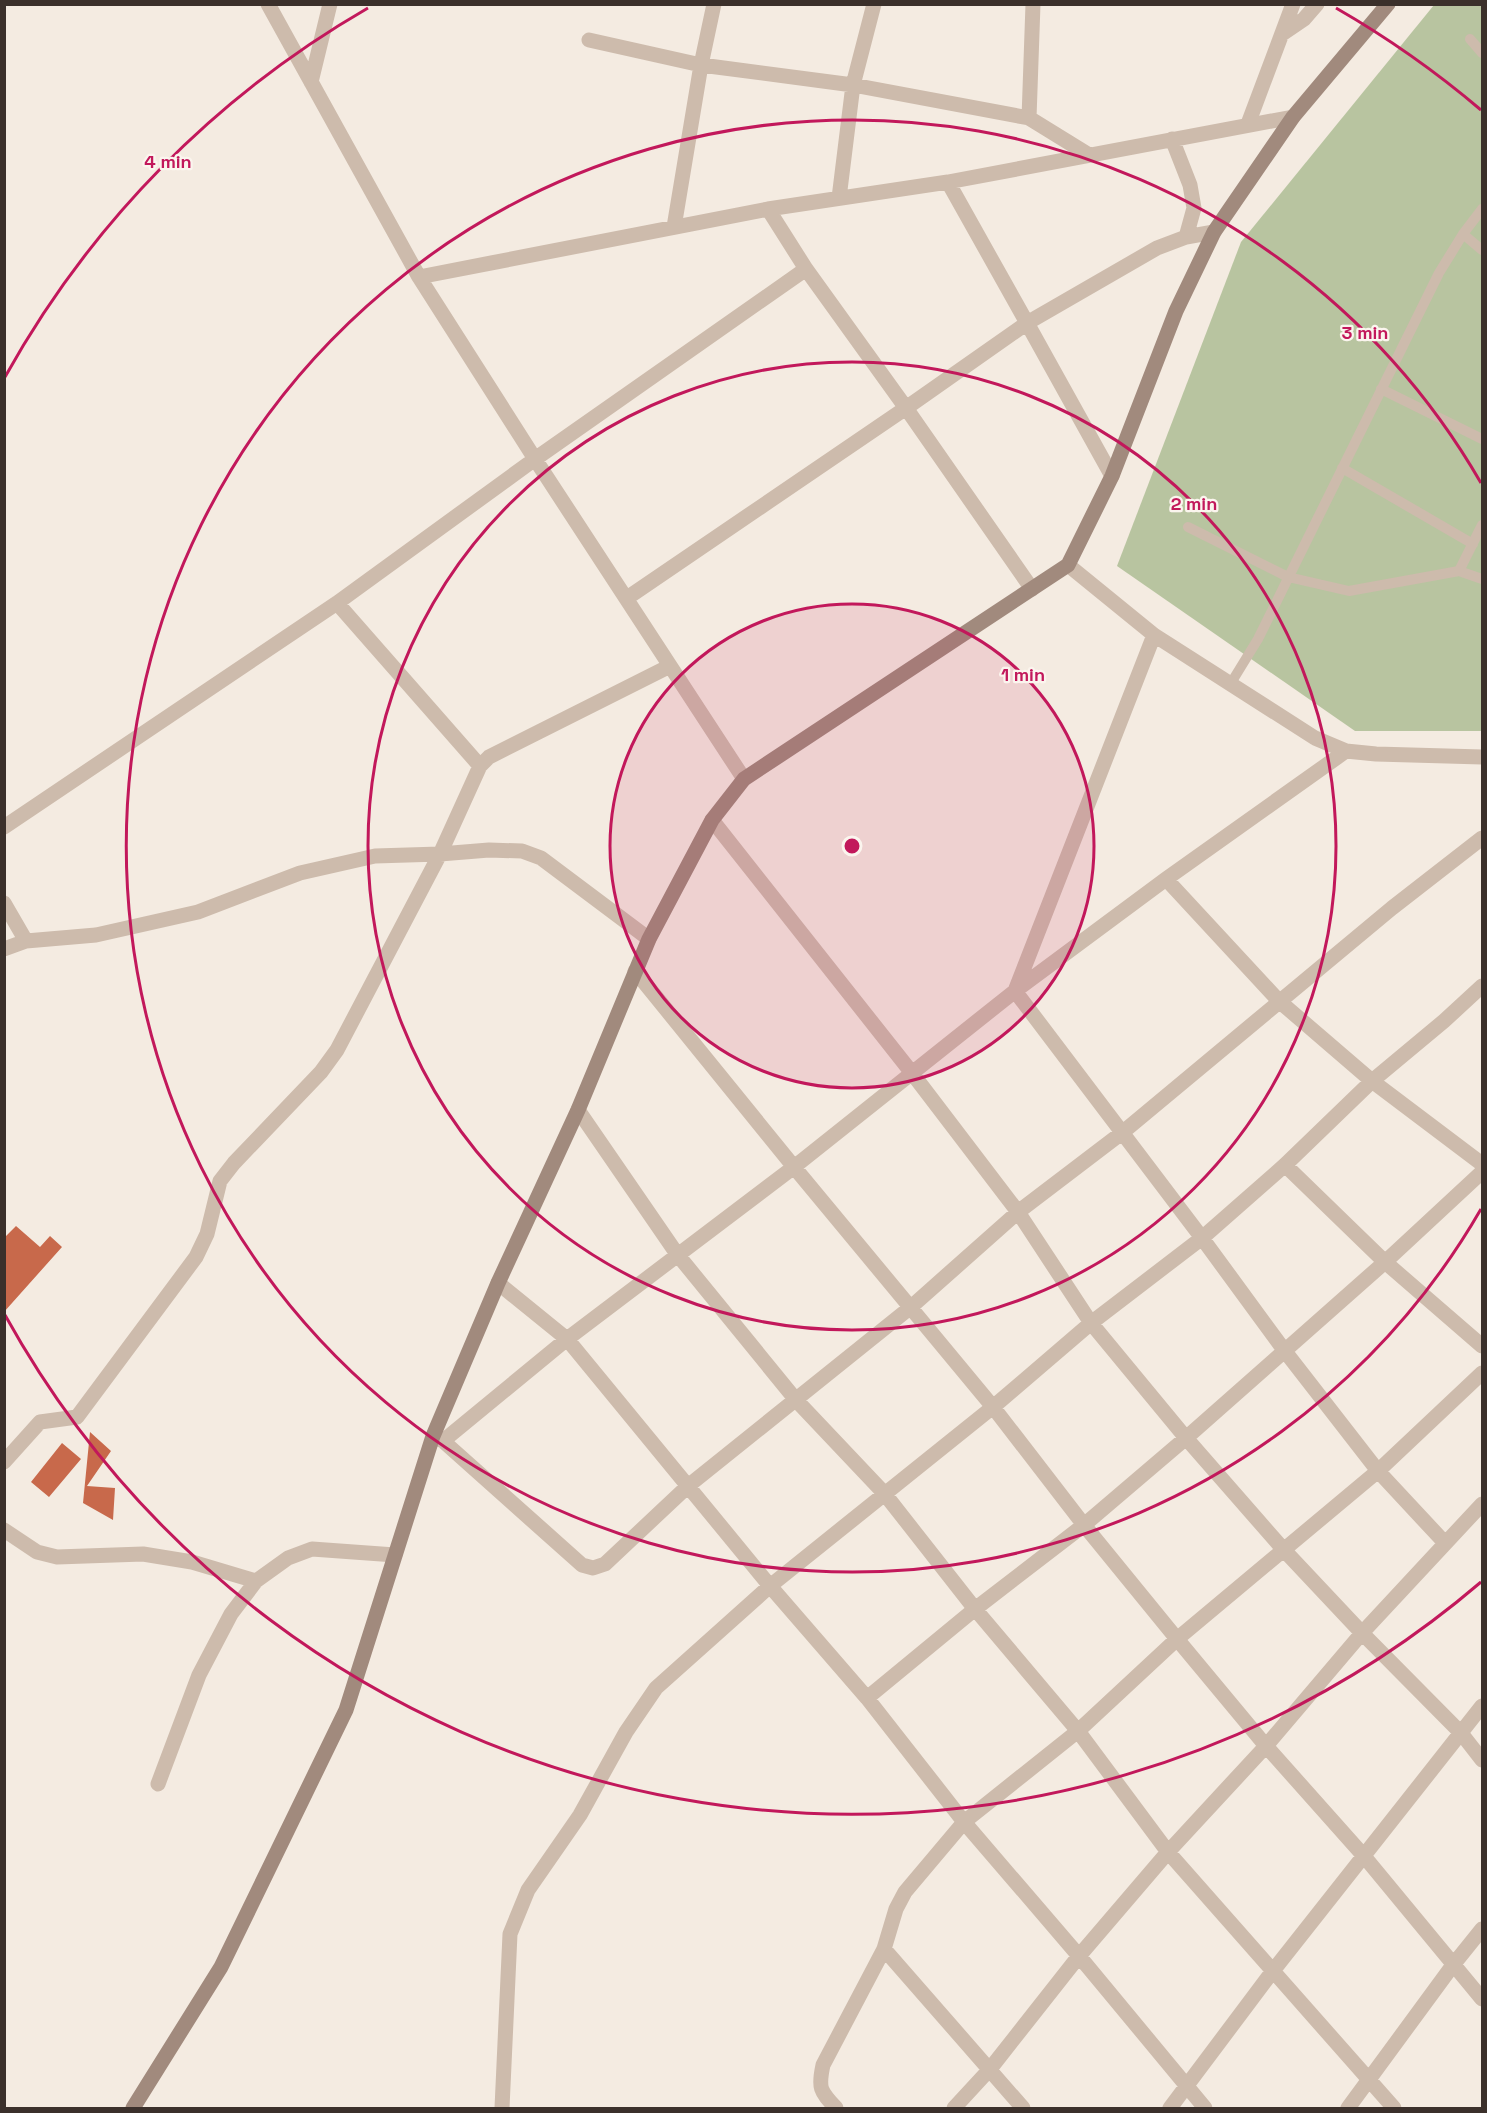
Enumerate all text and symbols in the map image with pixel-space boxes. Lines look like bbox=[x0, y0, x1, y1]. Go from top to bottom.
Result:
text: 4 min bbox=[144, 150, 192, 173]
text: 3 min bbox=[1342, 321, 1388, 344]
text: 2 min bbox=[1171, 492, 1217, 515]
text: 1 min bbox=[1001, 663, 1045, 686]
centre of rings bbox=[842, 836, 862, 856]

